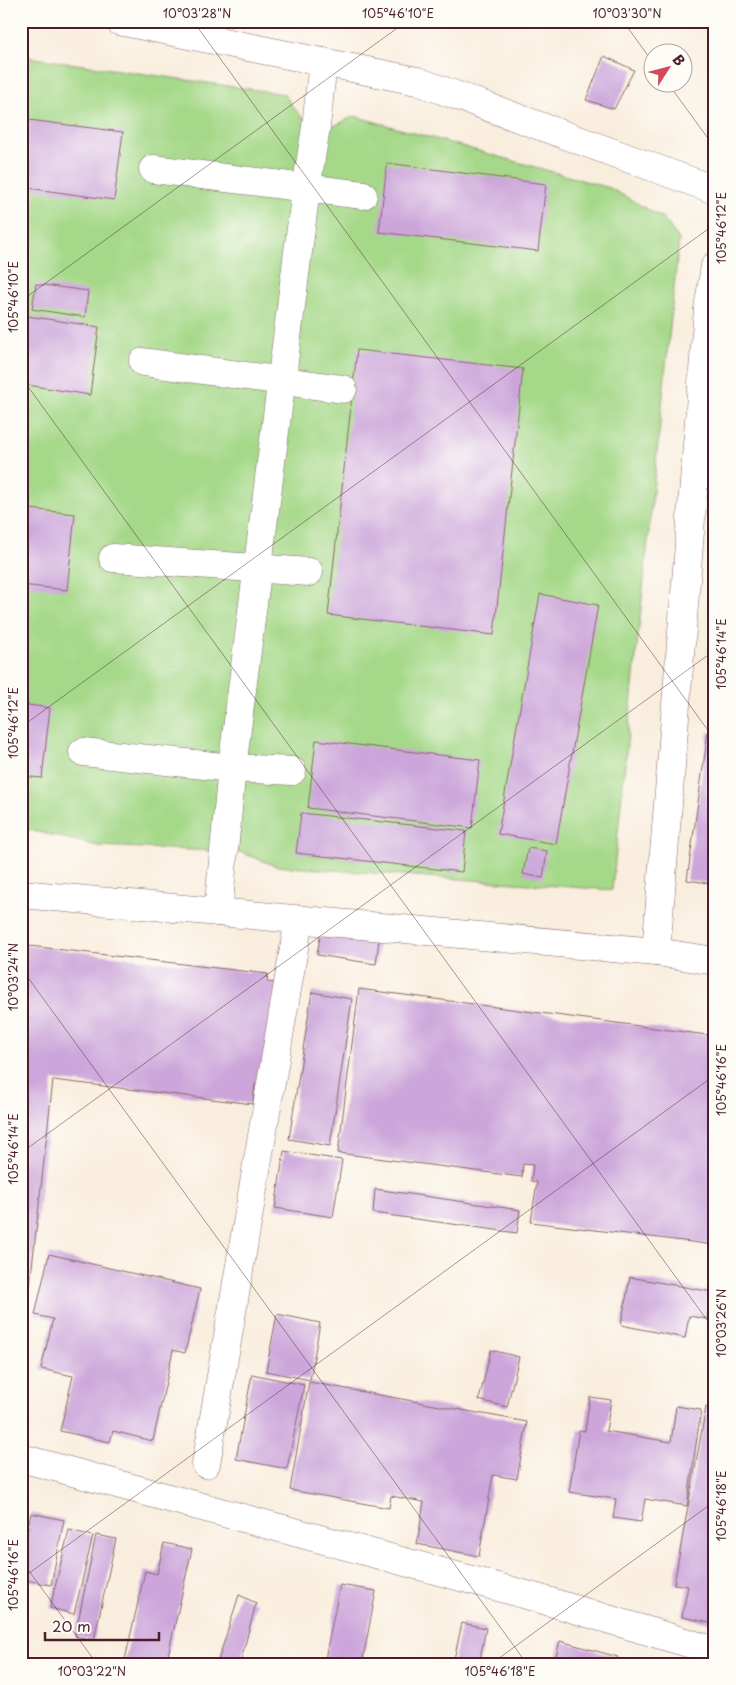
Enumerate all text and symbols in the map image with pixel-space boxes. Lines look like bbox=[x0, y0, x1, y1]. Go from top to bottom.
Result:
text: 10°03'28"N bbox=[163, 4, 231, 22]
text: 105°46'10"E bbox=[362, 4, 434, 22]
text: 10°03'30"N bbox=[592, 4, 662, 22]
north arrow bbox=[644, 42, 694, 92]
text: B bbox=[668, 50, 690, 70]
text: 105°46'12"E bbox=[712, 192, 730, 264]
text: 105°46'10"E bbox=[4, 261, 22, 333]
text: 105°46'14"E bbox=[712, 618, 730, 690]
text: 105°46'12"E bbox=[4, 687, 22, 759]
text: 10°03'24"N bbox=[4, 943, 22, 1011]
text: 105°46'16"E bbox=[712, 1044, 730, 1116]
text: 105°46'14"E bbox=[4, 1113, 22, 1185]
text: 10°03'26"N bbox=[712, 1289, 730, 1357]
text: 105°46'18"E bbox=[712, 1470, 730, 1542]
text: 105°46'16"E bbox=[4, 1539, 22, 1611]
scale bar bbox=[45, 1610, 159, 1642]
text: 20 m bbox=[52, 1614, 91, 1637]
text: 10°03'22"N bbox=[58, 1662, 126, 1680]
text: 105°46'18"E bbox=[464, 1662, 536, 1680]

